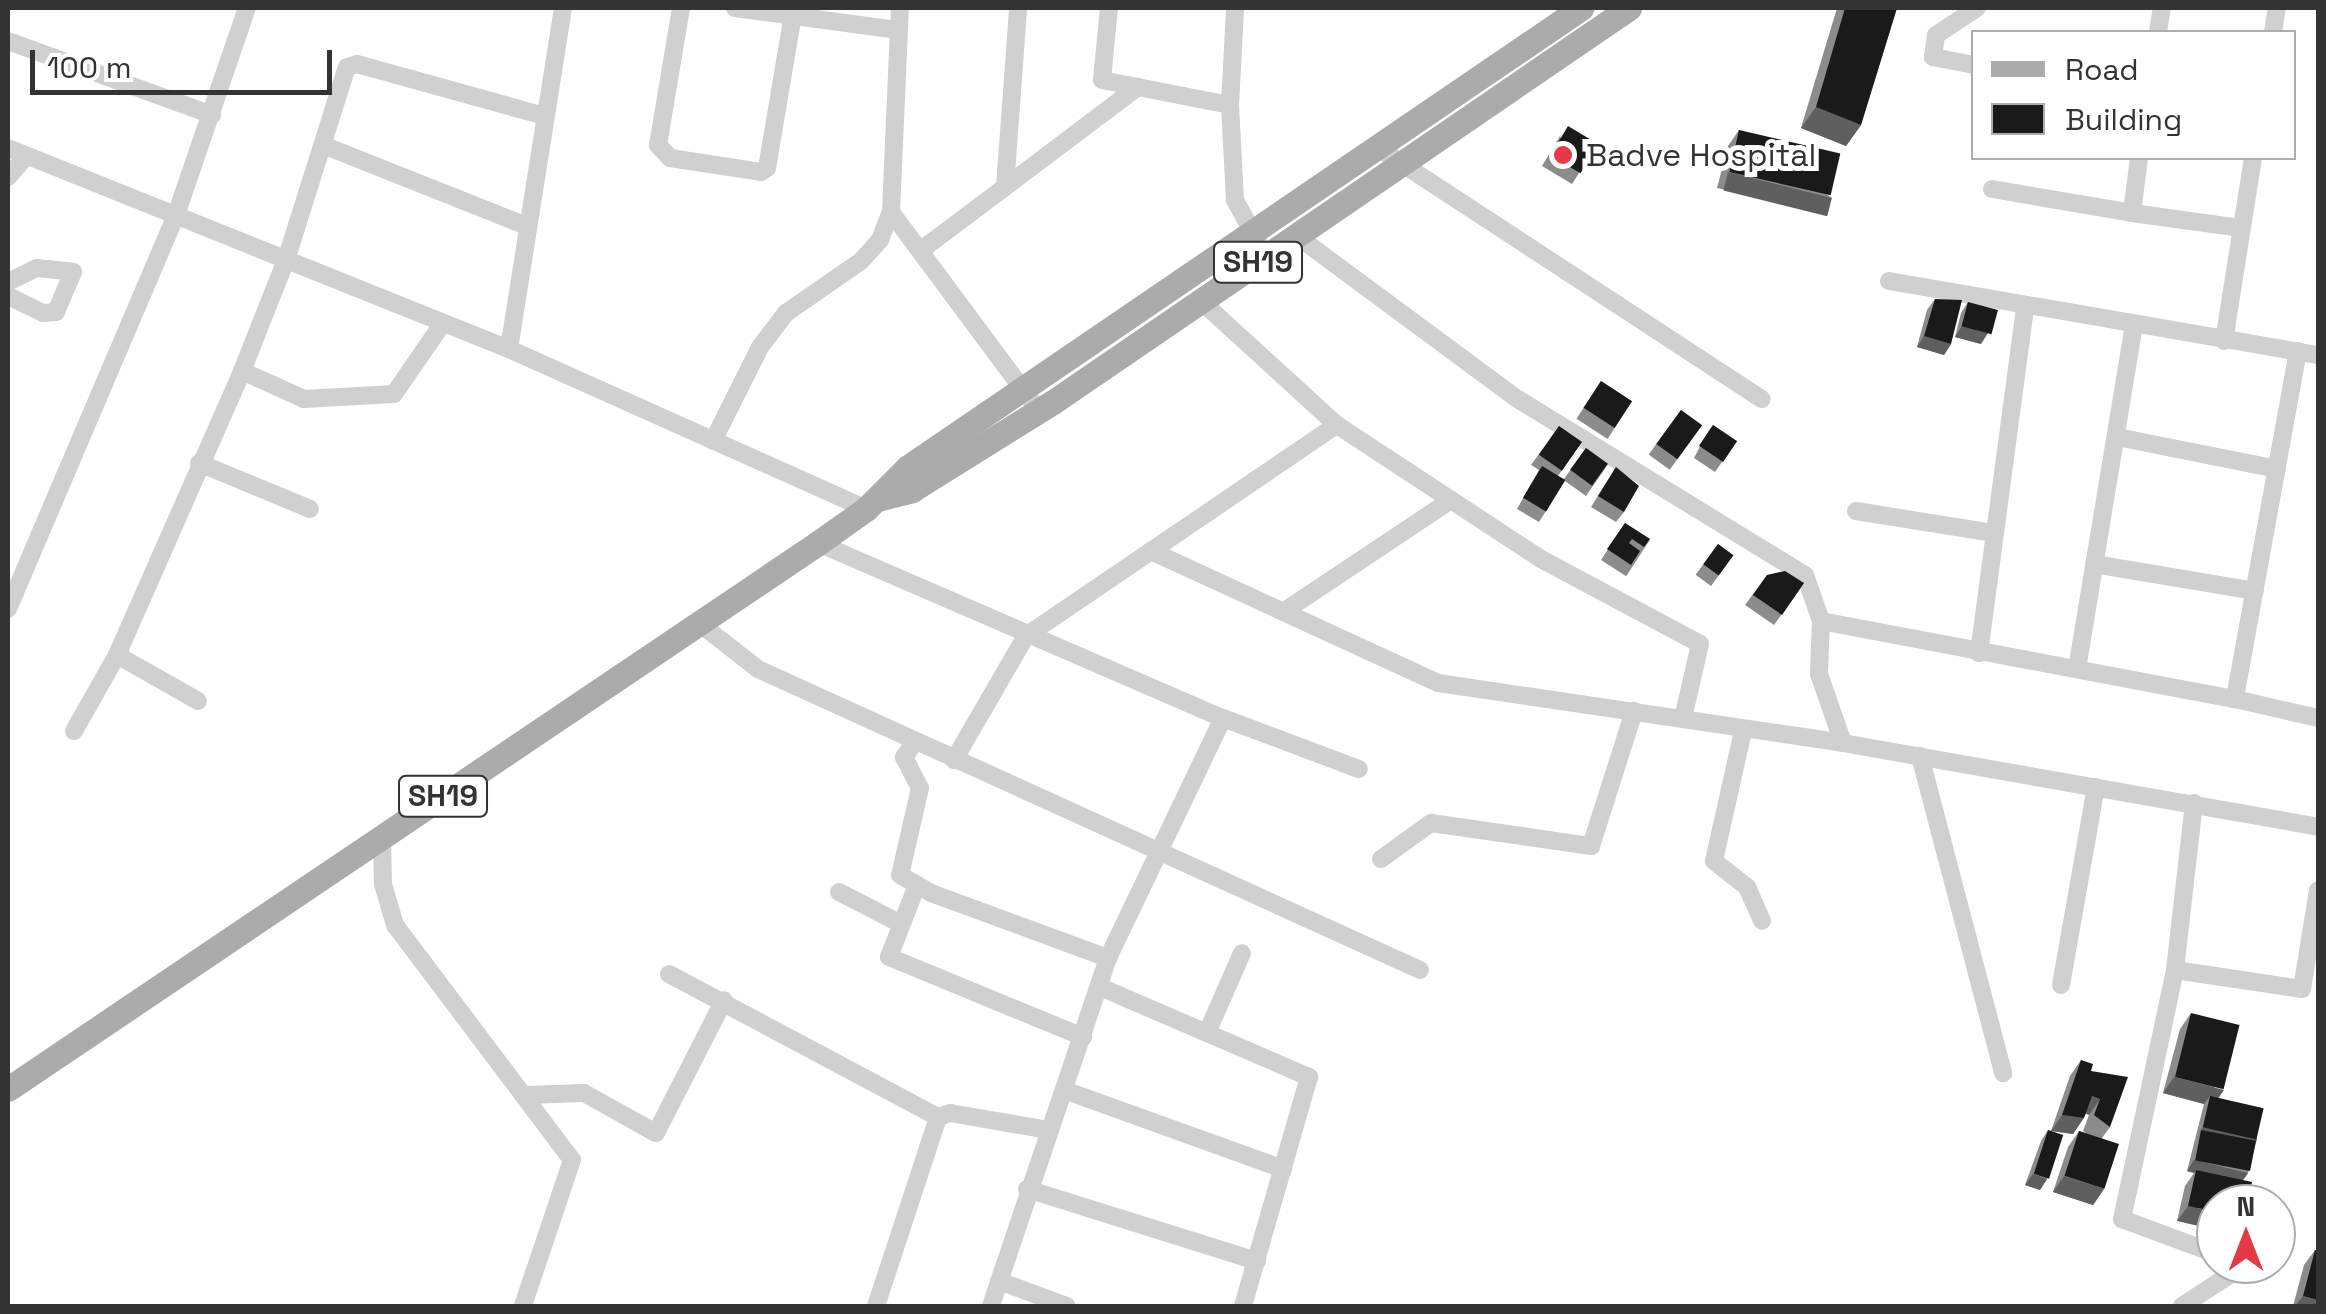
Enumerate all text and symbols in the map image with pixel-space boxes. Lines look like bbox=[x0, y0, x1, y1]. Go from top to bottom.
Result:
scale bar bbox=[35, 30, 338, 92]
legend bbox=[1971, 30, 2296, 160]
text: 100 m bbox=[47, 48, 132, 87]
text: Road bbox=[2065, 50, 2139, 89]
text: Building bbox=[2065, 100, 2182, 139]
place label: Badve Hospital bbox=[1586, 136, 1816, 174]
marker: Badve Hospital bbox=[1550, 142, 1576, 168]
road number: SH19 bbox=[1213, 237, 1303, 287]
road number: SH19 bbox=[398, 771, 488, 821]
north arrow bbox=[2196, 1184, 2296, 1284]
text: N bbox=[2237, 1188, 2255, 1224]

